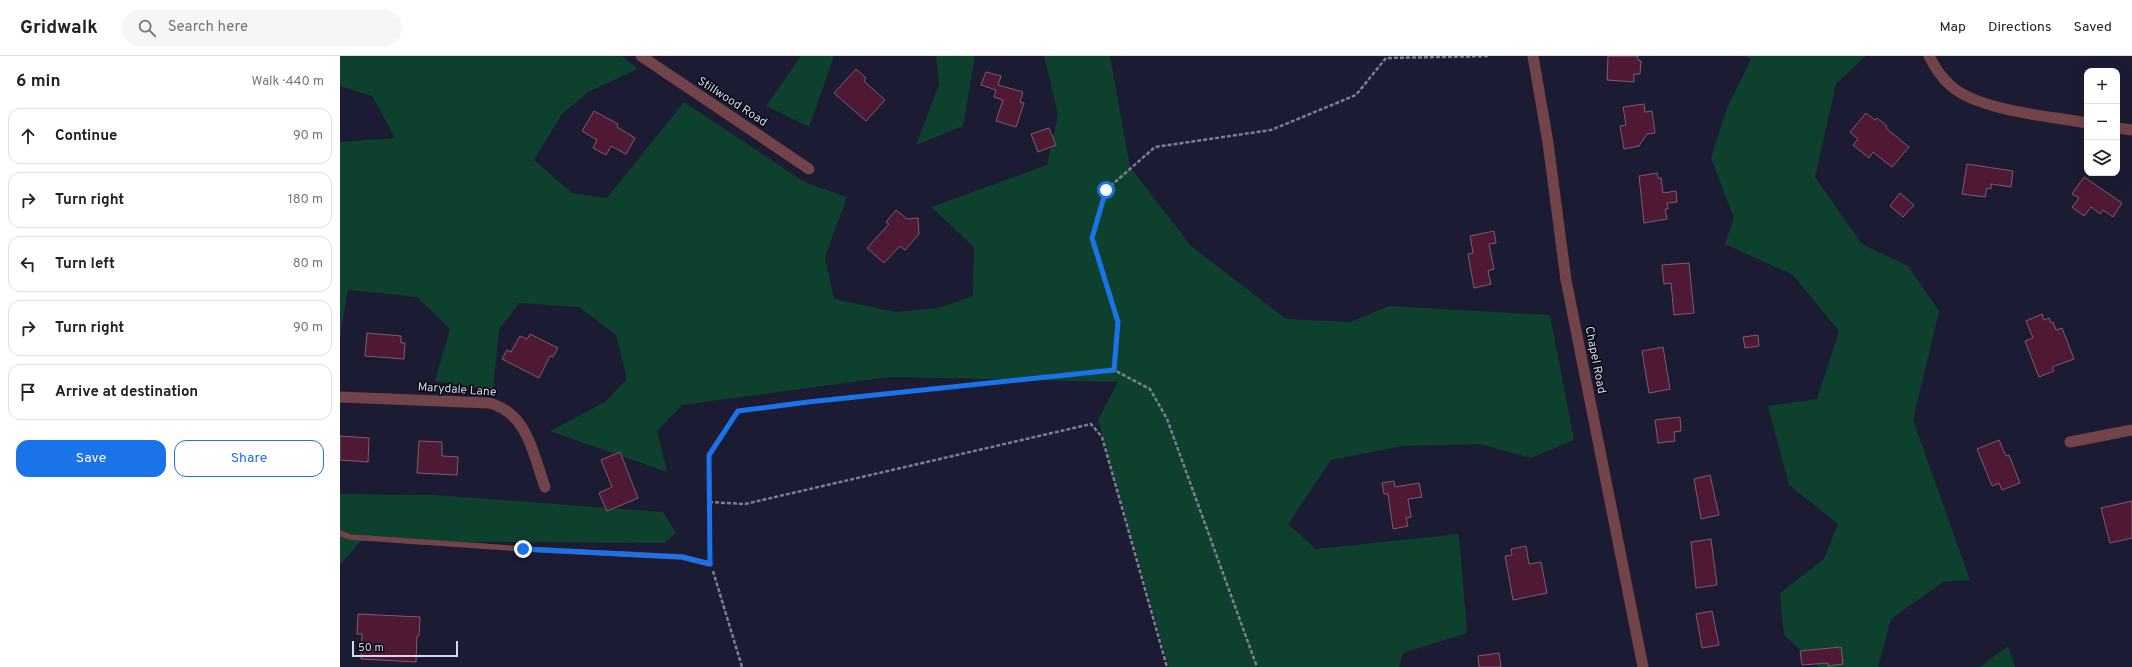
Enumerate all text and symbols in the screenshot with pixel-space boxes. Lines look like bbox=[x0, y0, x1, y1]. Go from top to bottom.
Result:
search box bbox=[122, 10, 402, 46]
text: Gridwalk bbox=[20, 16, 98, 40]
icon: search bbox=[136, 17, 158, 39]
text: Search here bbox=[168, 18, 248, 37]
text: Map bbox=[1940, 19, 1966, 36]
text: Directions bbox=[1988, 19, 2052, 36]
text: Saved bbox=[2074, 19, 2112, 36]
map controls bbox=[2084, 68, 2120, 176]
button: + bbox=[2084, 68, 2120, 104]
text: 6 min bbox=[16, 71, 60, 93]
street label: Stillwood Road bbox=[694, 73, 770, 131]
text: Walk · 440 m bbox=[252, 74, 324, 90]
button: − bbox=[2084, 104, 2120, 140]
icon: ahead bbox=[17, 125, 39, 147]
text: Continue bbox=[55, 127, 117, 146]
text: 90 m bbox=[293, 128, 323, 144]
button: layers bbox=[2084, 140, 2120, 176]
route start bbox=[1097, 181, 1115, 199]
icon: right bbox=[17, 189, 39, 211]
text: Turn right bbox=[55, 191, 124, 210]
text: 180 m bbox=[288, 192, 323, 208]
icon: left bbox=[17, 253, 39, 275]
text: Turn left bbox=[55, 255, 115, 274]
text: 80 m bbox=[293, 256, 323, 272]
icon: right bbox=[17, 317, 39, 339]
text: Turn right bbox=[55, 319, 124, 338]
text: 90 m bbox=[293, 320, 323, 336]
street label: Chapel Road bbox=[1581, 325, 1609, 395]
street label: Marydale Lane bbox=[417, 379, 497, 401]
icon: arrive bbox=[17, 381, 39, 403]
text: Arrive at destination bbox=[55, 383, 198, 402]
button: Save bbox=[16, 440, 166, 477]
button: Share bbox=[174, 440, 324, 477]
route end bbox=[514, 540, 532, 558]
scale bar bbox=[352, 639, 458, 658]
text: 50 m bbox=[358, 641, 384, 655]

